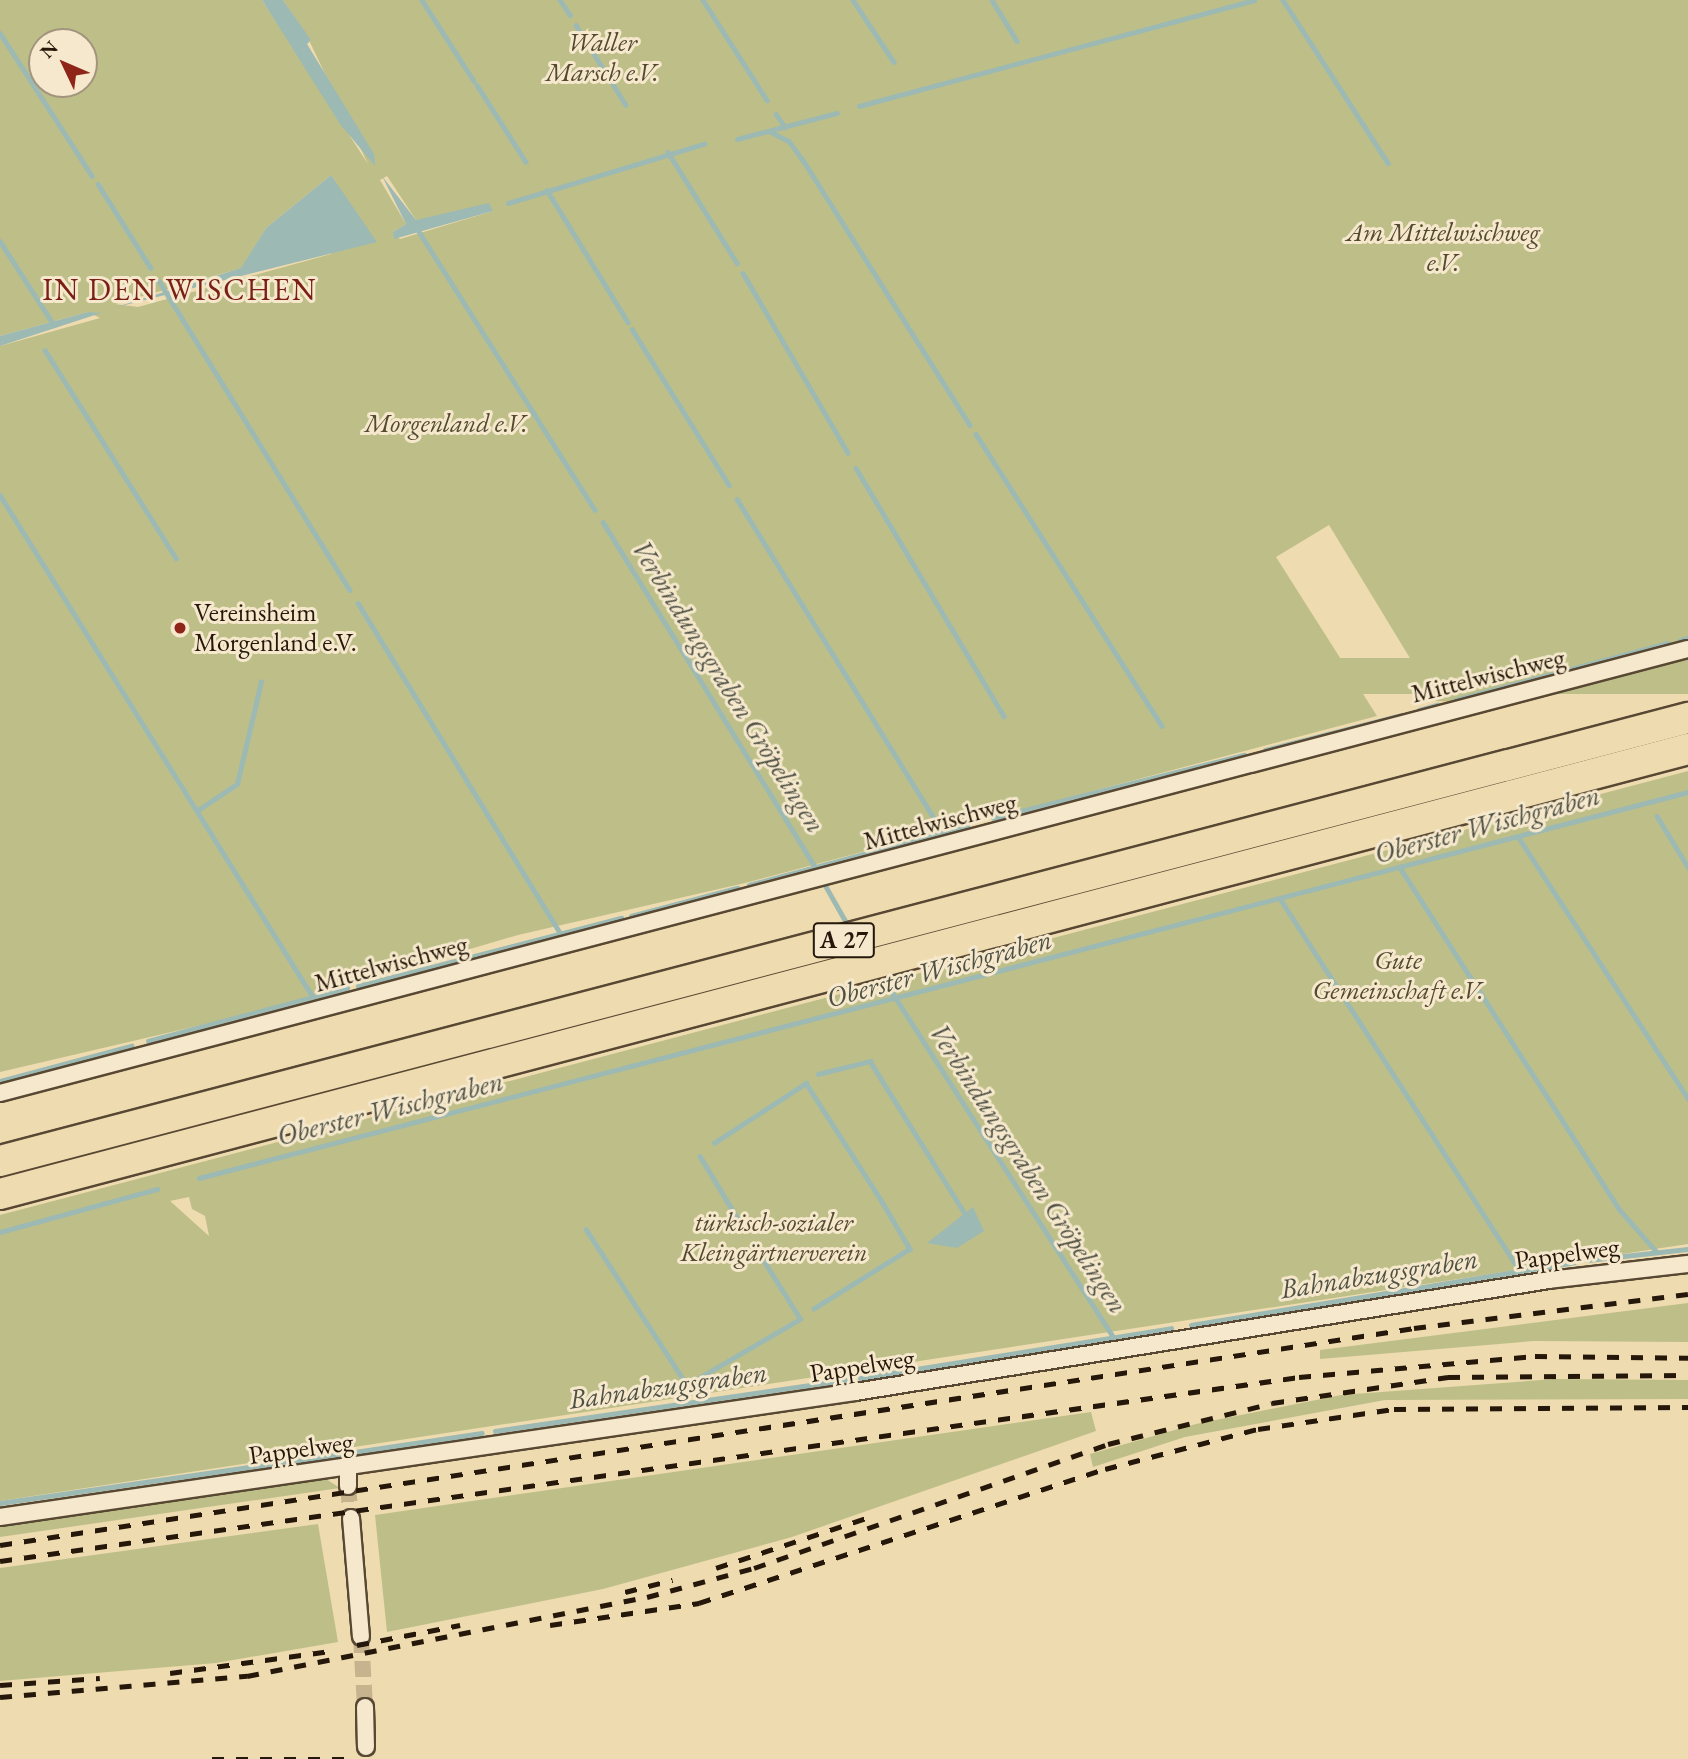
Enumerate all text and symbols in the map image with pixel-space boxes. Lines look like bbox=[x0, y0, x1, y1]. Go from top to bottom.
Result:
park label: Waller Marsch e.V. bbox=[545, 27, 659, 88]
north arrow bbox=[28, 28, 98, 98]
text: N bbox=[35, 35, 63, 64]
park label: Am Mittelwischweg e.V. bbox=[1346, 217, 1540, 278]
district label: IN DEN WISCHEN bbox=[44, 272, 316, 308]
park label: Morgenland e.V. bbox=[365, 408, 527, 440]
water label: Verbindungsgraben Gröpelingen bbox=[625, 534, 833, 838]
place label: Vereinsheim Morgenland e.V. bbox=[194, 597, 357, 658]
marker: Vereinsheim Morgenland e.V. bbox=[172, 620, 188, 636]
street label: Mittelwischweg bbox=[1408, 642, 1568, 710]
water label: Oberster Wischgraben bbox=[1371, 778, 1603, 870]
street label: Mittelwischweg bbox=[860, 787, 1020, 857]
road number: A 27 bbox=[812, 920, 876, 960]
water label: Oberster Wischgraben bbox=[823, 922, 1055, 1014]
street label: Mittelwischweg bbox=[311, 929, 471, 999]
park label: Gute Gemeinschaft e.V. bbox=[1312, 945, 1484, 1006]
water label: Verbindungsgraben Gröpelingen bbox=[923, 1017, 1135, 1319]
water label: Oberster Wischgraben bbox=[273, 1064, 507, 1152]
park label: türkisch-sozialer Kleingärtnerverein bbox=[680, 1207, 868, 1268]
street label: Pappelweg bbox=[1513, 1231, 1621, 1277]
water label: Bahnabzugsgraben bbox=[1278, 1241, 1480, 1305]
street label: Pappelweg bbox=[808, 1342, 916, 1390]
water label: Bahnabzugsgraben bbox=[567, 1354, 769, 1416]
street label: Pappelweg bbox=[247, 1426, 355, 1472]

